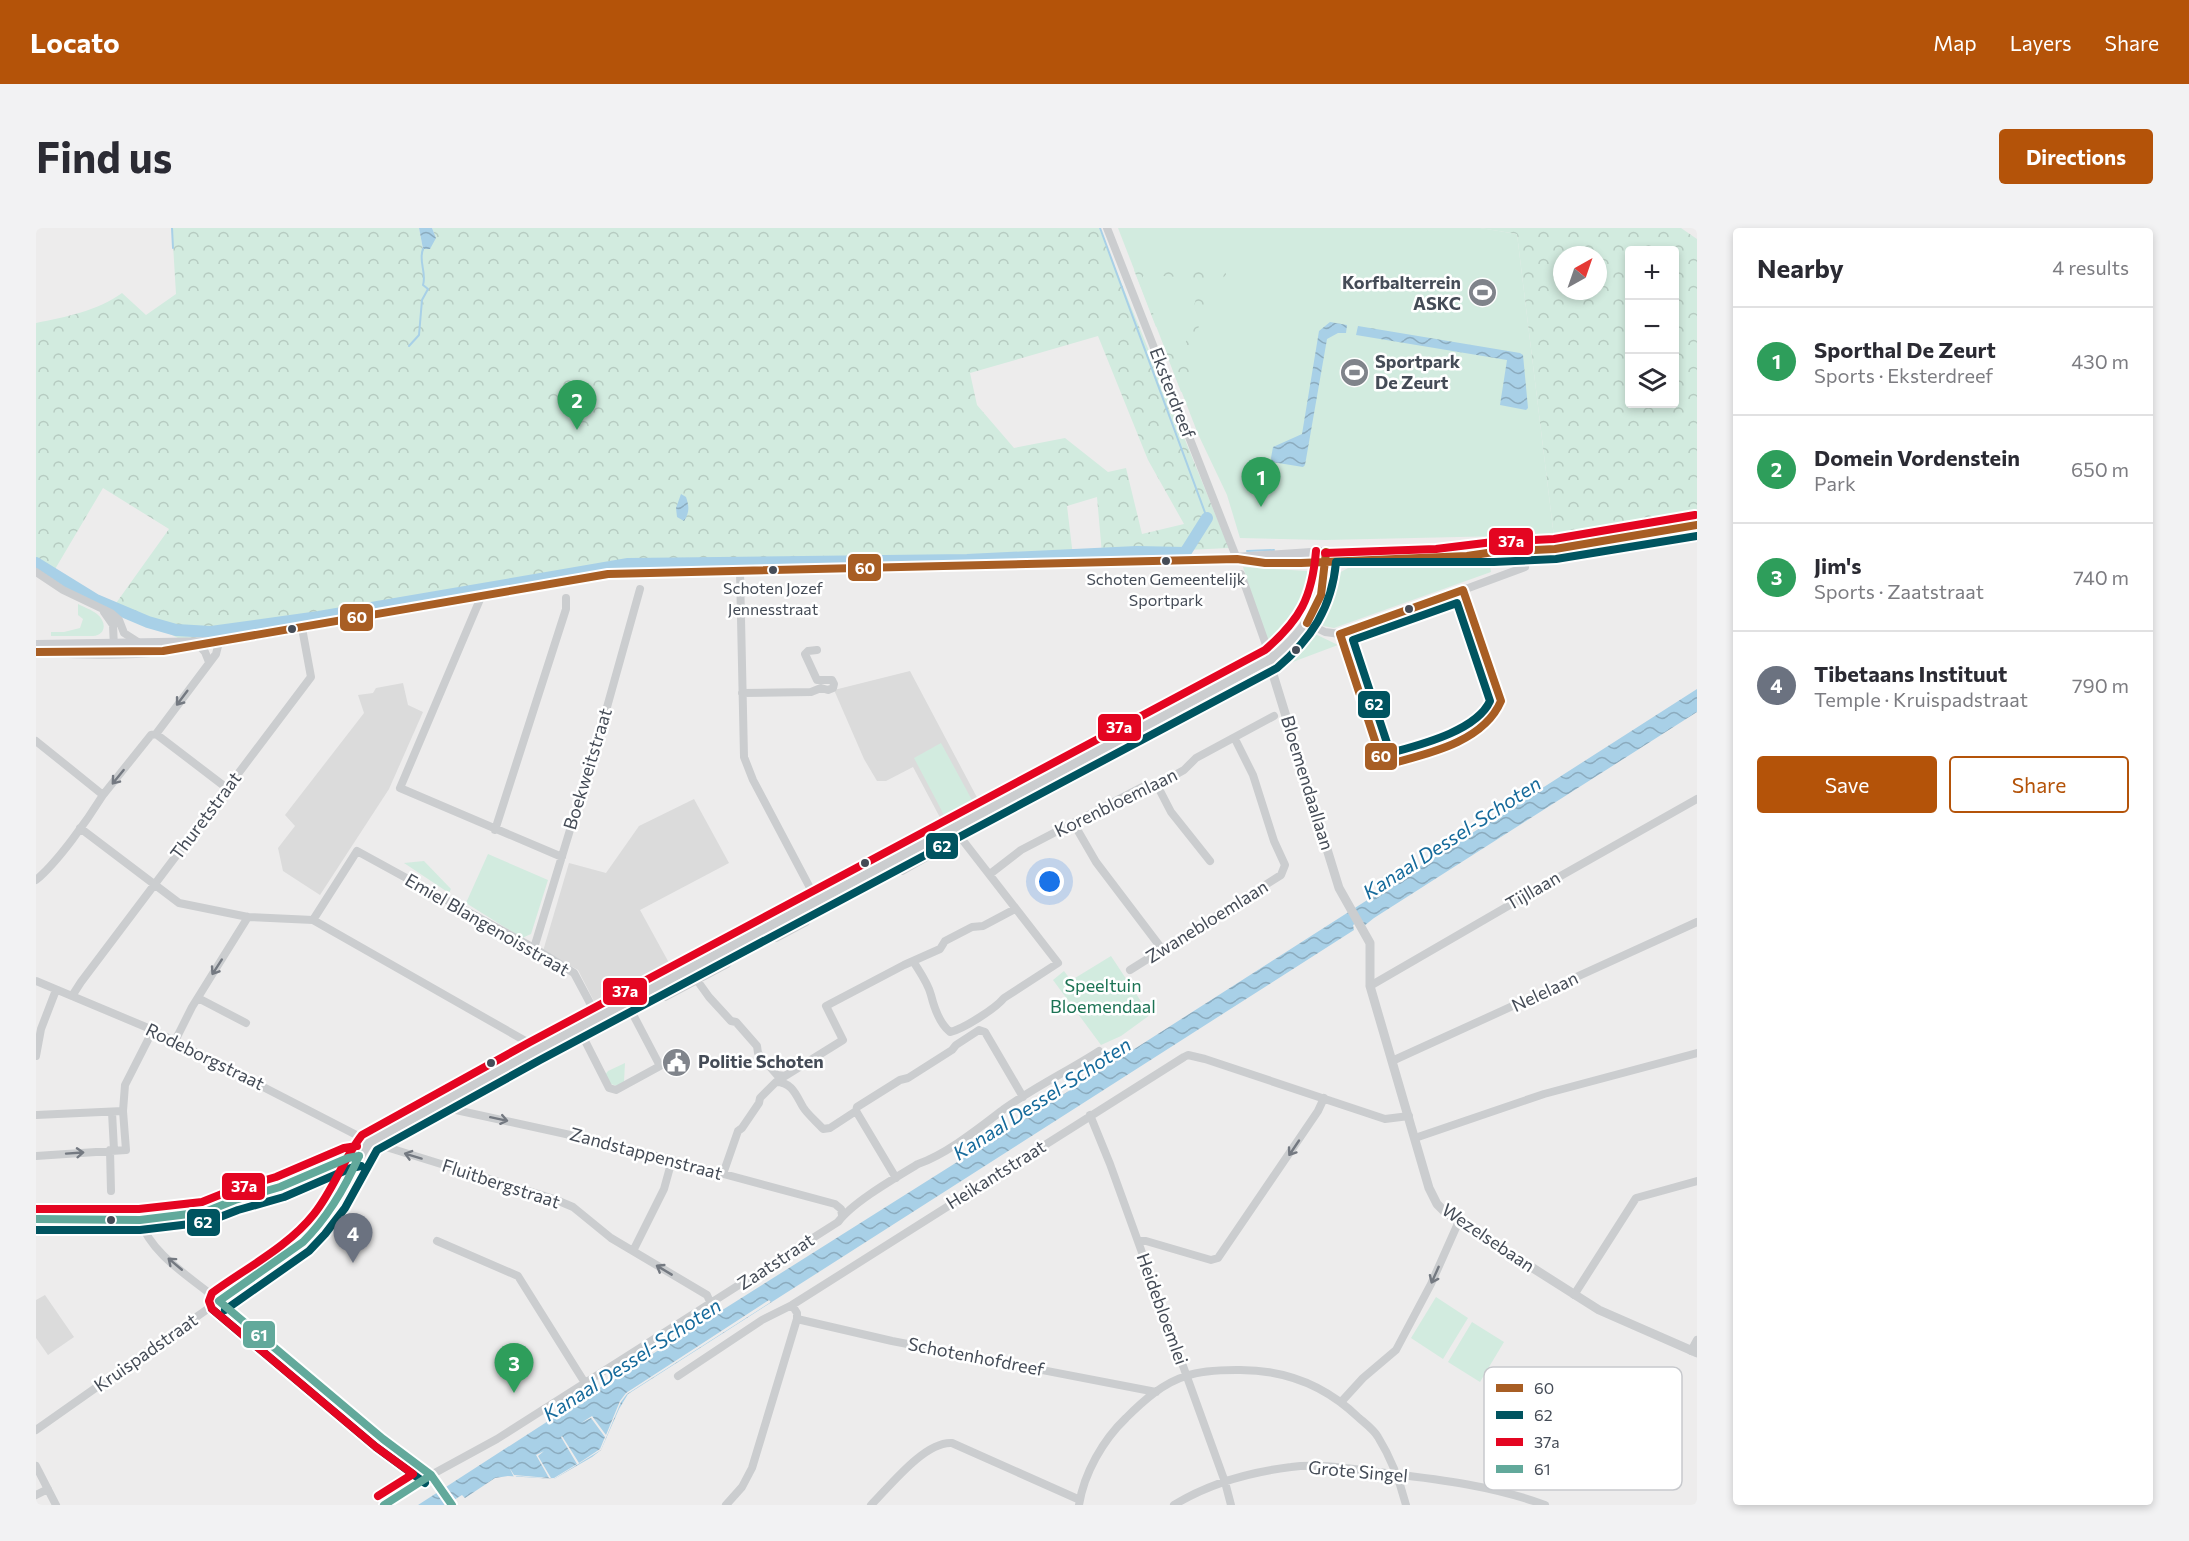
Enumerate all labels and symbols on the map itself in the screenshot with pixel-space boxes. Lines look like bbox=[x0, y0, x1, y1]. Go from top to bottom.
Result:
north arrow bbox=[1553, 246, 1607, 300]
place label: Korfbalterrein ASKC bbox=[1342, 271, 1461, 314]
sports icon: Korfbalterrein ASKC bbox=[1466, 277, 1498, 309]
street label: Eksterdreef bbox=[1146, 344, 1201, 442]
place label: Sportpark De Zeurt bbox=[1375, 350, 1461, 393]
sports icon: Sportpark De Zeurt bbox=[1338, 356, 1370, 388]
pin: 2 bbox=[558, 380, 596, 430]
pin: 1 bbox=[1242, 458, 1280, 507]
line badge: 37a bbox=[1488, 527, 1534, 556]
text: 37a bbox=[1498, 531, 1524, 550]
line badge: 60 bbox=[847, 553, 882, 582]
marker: Schoten Gemeentelijk Sportpark bbox=[1160, 555, 1172, 567]
text: 60 bbox=[855, 558, 875, 577]
marker: Schoten Jozef Jennesstraat bbox=[767, 564, 779, 576]
place label: Schoten Gemeentelijk Sportpark bbox=[1086, 569, 1246, 609]
place label: Schoten Jozef Jennesstraat bbox=[723, 578, 824, 618]
line badge: 60 bbox=[339, 603, 374, 632]
unlabelled marker bbox=[1403, 603, 1415, 615]
text: 60 bbox=[347, 607, 367, 626]
unlabelled marker bbox=[286, 623, 298, 635]
unlabelled marker bbox=[1290, 644, 1302, 656]
one-way arrow bbox=[176, 689, 189, 705]
line badge: 62 bbox=[1357, 690, 1391, 719]
text: 62 bbox=[1365, 694, 1383, 713]
street label: Boekweitstraat bbox=[558, 705, 616, 832]
line badge: 37a bbox=[1097, 713, 1142, 742]
street label: Bloemendaallaan bbox=[1277, 713, 1339, 853]
text: 37a bbox=[1106, 717, 1132, 736]
line badge: 60 bbox=[1364, 742, 1398, 771]
text: 60 bbox=[1371, 746, 1391, 765]
street label: Korenbloemlaan bbox=[1051, 763, 1181, 841]
street label: Thuretstraat bbox=[165, 767, 245, 864]
one-way arrow bbox=[111, 769, 124, 785]
water label: Kanaal Dessel-Schoten bbox=[1358, 771, 1545, 904]
line badge: 62 bbox=[925, 832, 959, 860]
text: 62 bbox=[933, 836, 951, 855]
unlabelled marker bbox=[859, 857, 871, 869]
street label: Tijllaan bbox=[1501, 866, 1564, 914]
your location bbox=[1035, 867, 1064, 896]
street label: Emiel Blangenoisstraat bbox=[401, 868, 574, 980]
street label: Zwanebloemlaan bbox=[1141, 875, 1272, 968]
one-way arrow bbox=[211, 958, 223, 975]
street label: Nelelaan bbox=[1508, 966, 1581, 1016]
park label: Speeltuin Bloemendaal bbox=[1050, 974, 1156, 1017]
line badge: 37a bbox=[602, 977, 648, 1006]
text: 37a bbox=[612, 981, 638, 1000]
street label: Rodeborgstraat bbox=[143, 1018, 268, 1094]
water label: Kanaal Dessel-Schoten bbox=[948, 1032, 1135, 1165]
public building icon: Politie Schoten bbox=[661, 1046, 693, 1078]
place label: Politie Schoten bbox=[698, 1050, 824, 1072]
unlabelled marker bbox=[485, 1057, 497, 1069]
one-way arrow bbox=[489, 1113, 508, 1125]
street label: Zandstappenstraat bbox=[568, 1122, 725, 1184]
street label: Heikantstraat bbox=[942, 1135, 1049, 1213]
one-way arrow bbox=[1287, 1139, 1299, 1156]
one-way arrow bbox=[65, 1147, 85, 1158]
one-way arrow bbox=[404, 1150, 423, 1161]
street label: Fluitbergstraat bbox=[440, 1154, 563, 1212]
line badge: 37a bbox=[221, 1172, 266, 1201]
text: 37a bbox=[231, 1176, 257, 1195]
street label: Wezelsebaan bbox=[1438, 1198, 1539, 1276]
line badge: 62 bbox=[186, 1208, 221, 1237]
text: 62 bbox=[194, 1212, 212, 1231]
unlabelled marker bbox=[105, 1214, 117, 1226]
pin: 4 bbox=[334, 1214, 372, 1263]
street label: Zaatstraat bbox=[733, 1228, 818, 1294]
street label: Heidebloemlei bbox=[1133, 1250, 1193, 1368]
one-way arrow bbox=[168, 1257, 183, 1271]
one-way arrow bbox=[656, 1264, 673, 1276]
one-way arrow bbox=[1429, 1265, 1441, 1283]
water label: Kanaal Dessel-Schoten bbox=[538, 1293, 725, 1426]
street label: Kruispadstraat bbox=[89, 1308, 201, 1396]
line badge: 61 bbox=[242, 1320, 276, 1349]
text: 61 bbox=[250, 1325, 268, 1344]
street label: Schotenhofdreef bbox=[906, 1332, 1047, 1380]
pin: 3 bbox=[494, 1344, 534, 1393]
legend bbox=[1484, 1367, 1682, 1490]
text: 60 bbox=[1534, 1378, 1554, 1397]
text: 62 bbox=[1534, 1405, 1553, 1424]
text: 37a bbox=[1534, 1432, 1560, 1451]
street label: Grote Singel bbox=[1307, 1456, 1409, 1486]
text: 61 bbox=[1534, 1459, 1551, 1478]

